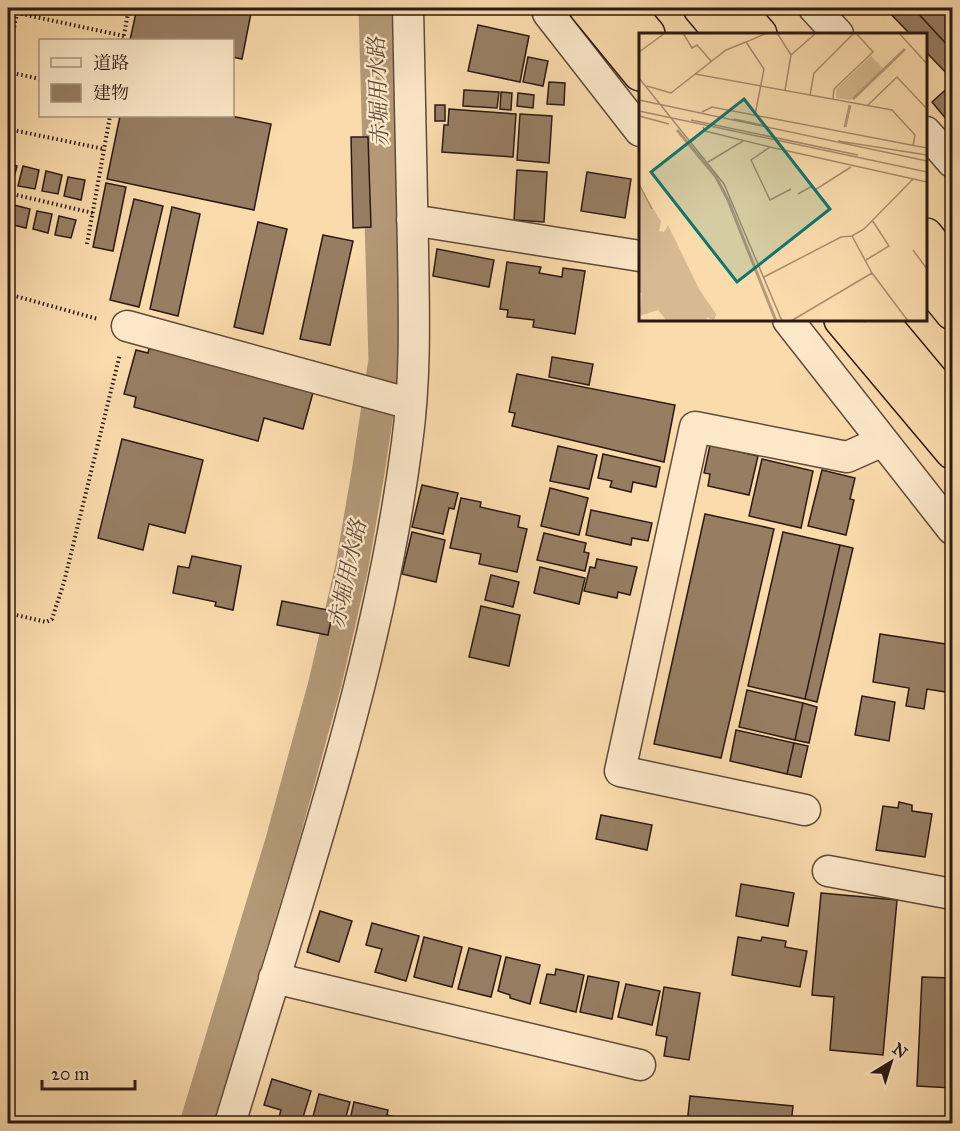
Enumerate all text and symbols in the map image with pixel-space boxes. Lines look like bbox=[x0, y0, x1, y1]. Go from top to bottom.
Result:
inset map bbox=[639, 33, 927, 321]
water label: 赤堀用水路 bbox=[363, 35, 393, 147]
legend bbox=[39, 39, 234, 117]
text: 道路 bbox=[93, 52, 129, 74]
text: 建物 bbox=[93, 82, 129, 104]
water label: 赤堀用水路 bbox=[322, 515, 372, 631]
north arrow bbox=[861, 1032, 921, 1092]
text: N bbox=[889, 1039, 911, 1062]
scale bar bbox=[42, 1053, 135, 1091]
text: 20 m bbox=[51, 1063, 89, 1085]

